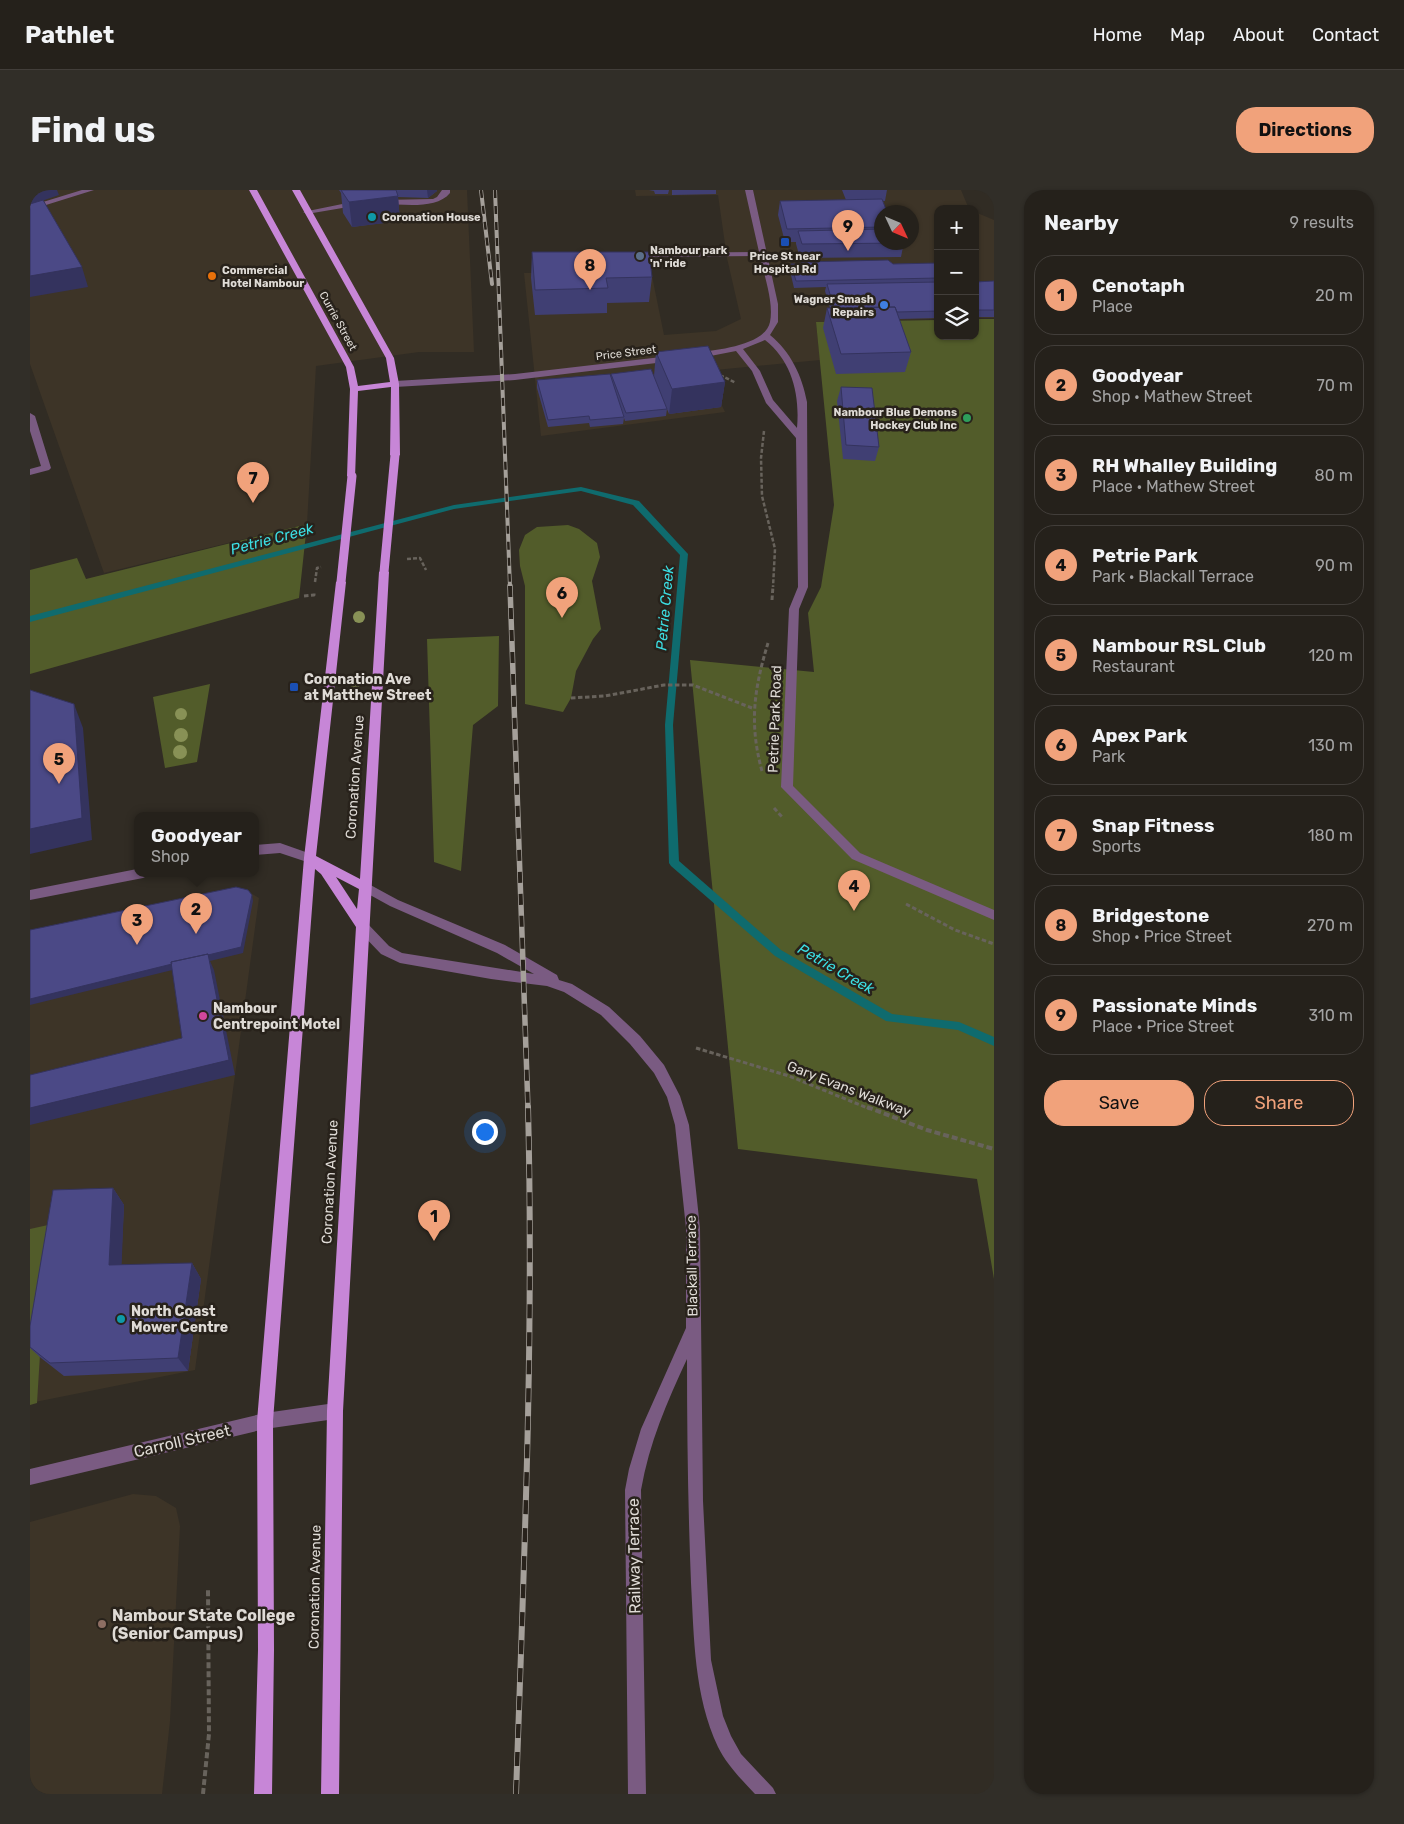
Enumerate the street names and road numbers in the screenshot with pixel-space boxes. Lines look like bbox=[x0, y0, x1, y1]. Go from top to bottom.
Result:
street label: Currie Street bbox=[316, 289, 360, 353]
street label: Price Street bbox=[595, 343, 658, 363]
street label: Petrie Park Road bbox=[765, 665, 785, 773]
street label: Coronation Avenue bbox=[342, 714, 368, 840]
street label: Gary Evans Walkway bbox=[785, 1058, 914, 1121]
street label: Coronation Avenue bbox=[318, 1119, 342, 1244]
street label: Blackall Terrace bbox=[683, 1215, 701, 1317]
street label: Carroll Street bbox=[132, 1421, 232, 1461]
street label: Railway Terrace bbox=[623, 1498, 645, 1614]
street label: Coronation Avenue bbox=[305, 1525, 325, 1649]

